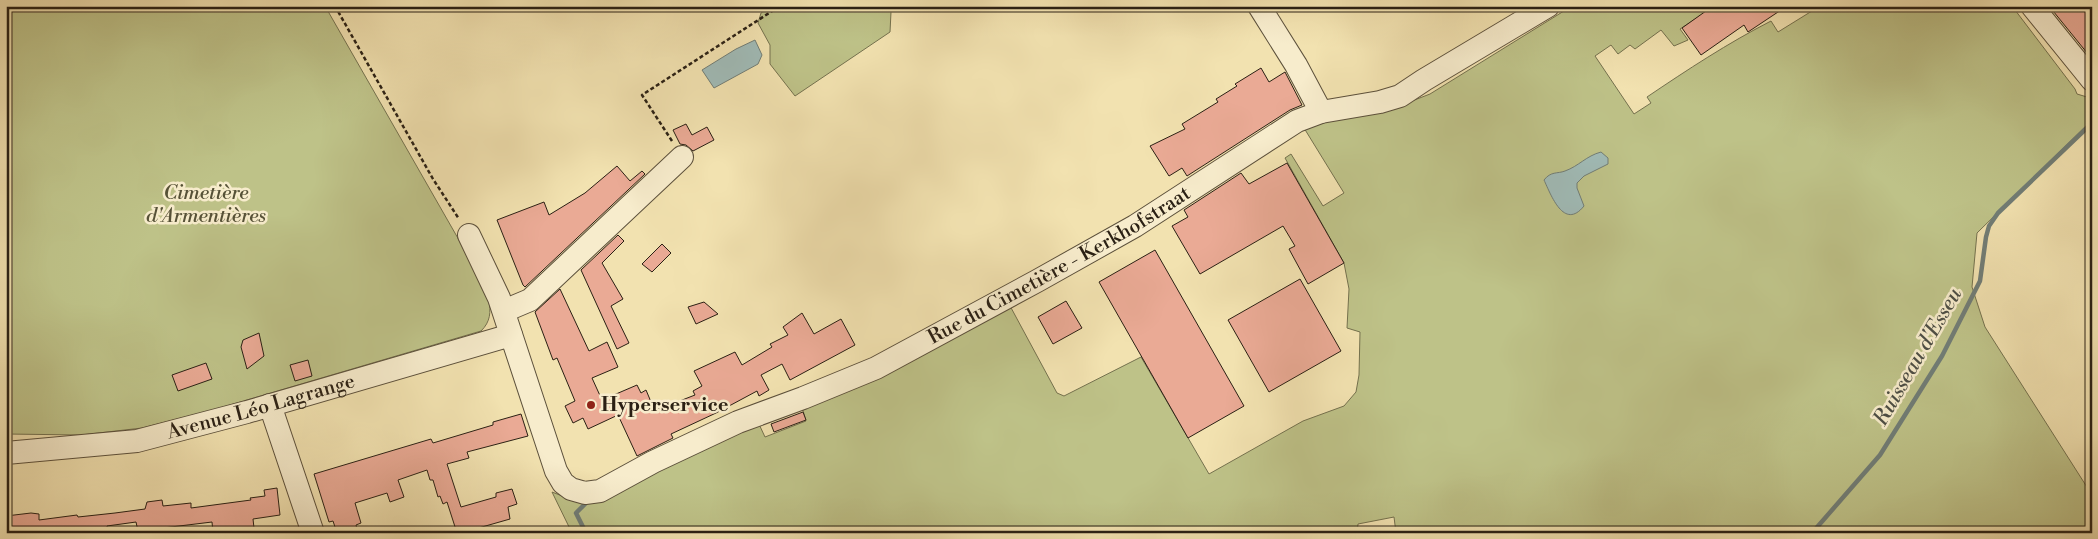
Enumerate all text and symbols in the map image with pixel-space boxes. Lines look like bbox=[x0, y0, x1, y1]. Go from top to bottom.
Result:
park label: Cimetière d'Armentières bbox=[146, 181, 266, 229]
street label: Rue du Cimetière - Kerkhofstraat bbox=[923, 181, 1195, 350]
water label: Ruisseau d'Esseu bbox=[1868, 283, 1968, 431]
street label: Avenue Léo Lagrange bbox=[163, 369, 358, 445]
place label: Hyperservice bbox=[601, 393, 729, 418]
marker: Hyperservice bbox=[585, 399, 597, 411]

